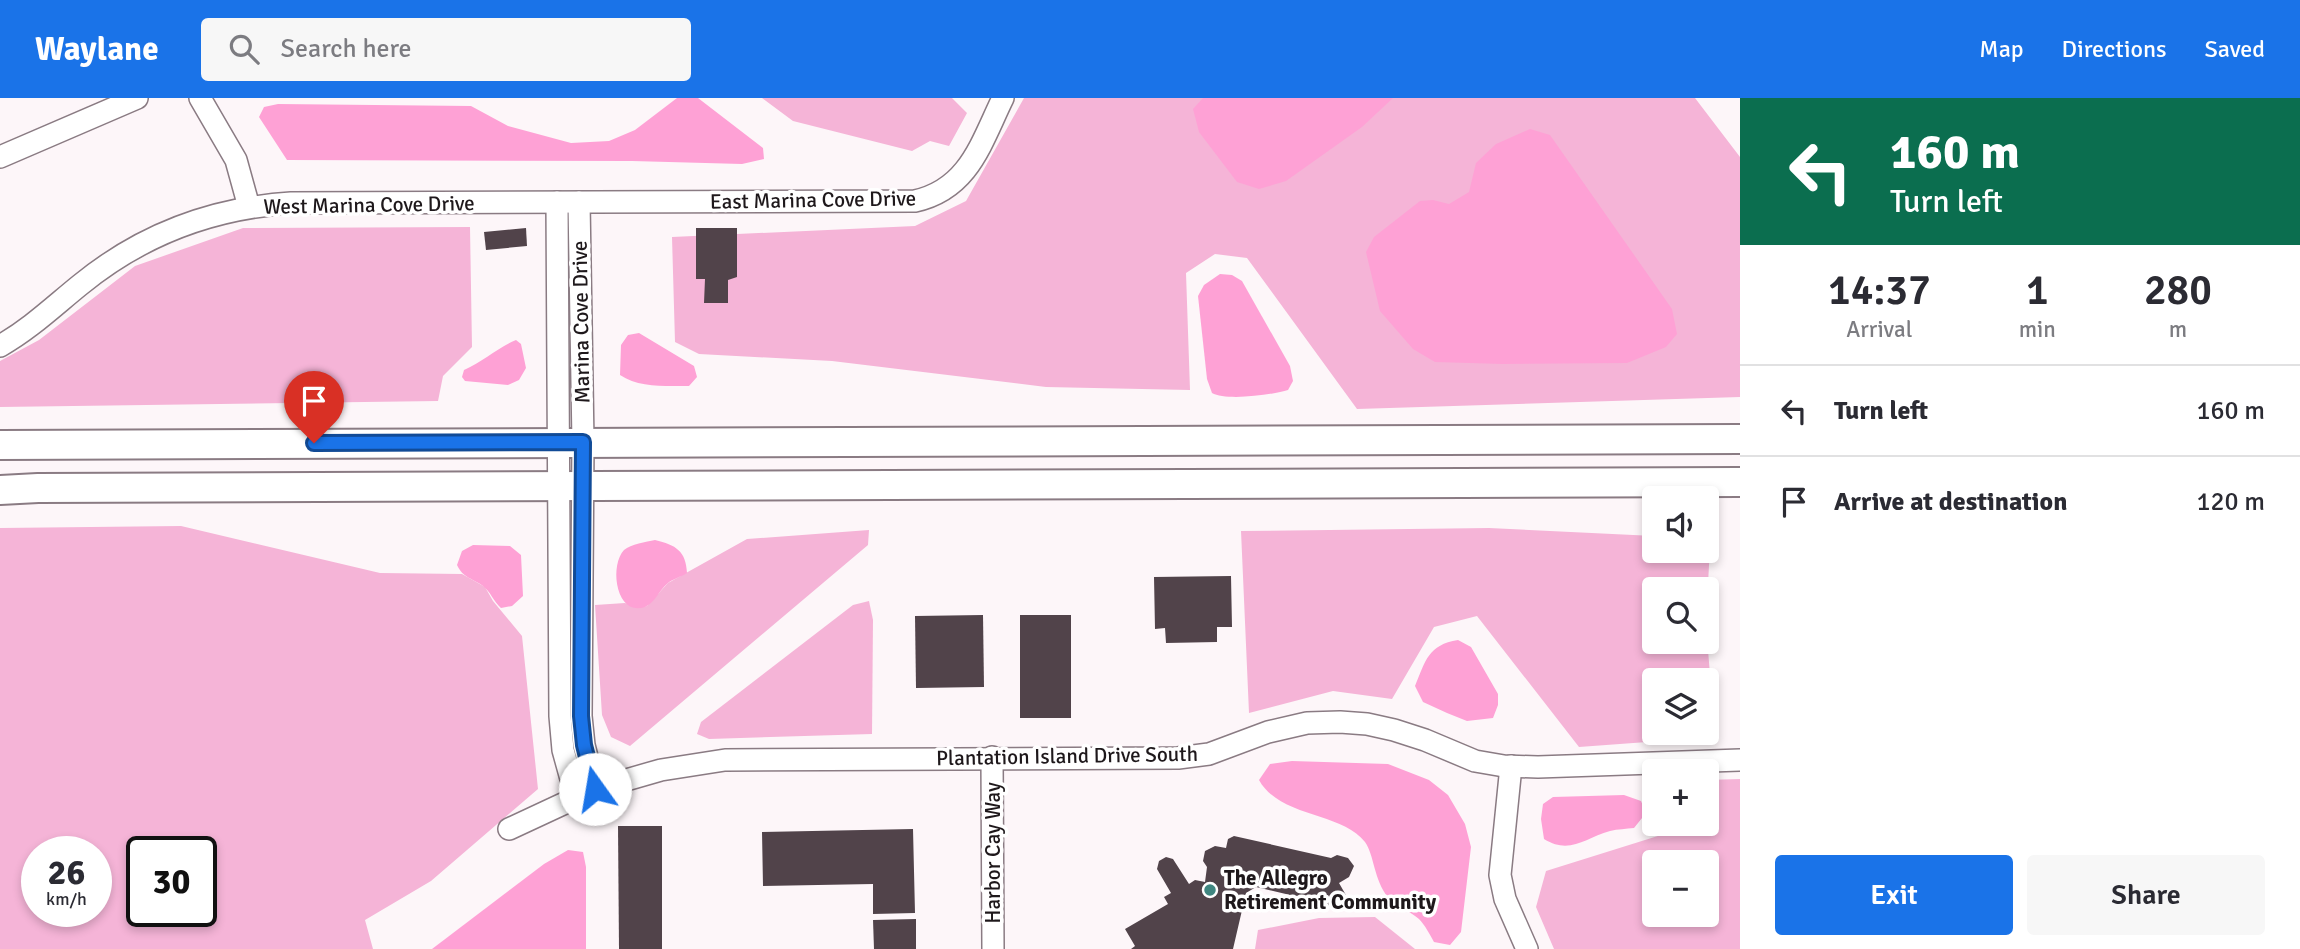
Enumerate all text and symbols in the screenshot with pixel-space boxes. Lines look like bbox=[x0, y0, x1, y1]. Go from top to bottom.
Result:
search box bbox=[201, 18, 691, 81]
text: Waylane bbox=[35, 29, 159, 70]
icon: search bbox=[225, 30, 263, 68]
text: Search here bbox=[281, 33, 412, 65]
text: Map bbox=[1979, 34, 2024, 64]
text: Directions bbox=[2062, 34, 2167, 64]
text: Saved bbox=[2205, 34, 2265, 64]
text: 160 m bbox=[1890, 122, 2020, 182]
icon: left bbox=[1775, 126, 1866, 217]
text: Turn left bbox=[1890, 182, 2003, 221]
street label: East Marina Cove Drive bbox=[710, 185, 916, 215]
street label: West Marina Cove Drive bbox=[263, 190, 475, 220]
street label: Marina Cove Drive bbox=[567, 240, 595, 404]
text: 14:37 bbox=[1828, 265, 1931, 316]
text: 1 bbox=[2026, 265, 2049, 316]
text: 280 bbox=[2144, 265, 2212, 316]
text: Arrival bbox=[1846, 315, 1912, 344]
text: min bbox=[2019, 315, 2056, 344]
text: m bbox=[2169, 315, 2187, 344]
pin bbox=[284, 371, 344, 443]
icon: arrive bbox=[295, 382, 333, 420]
icon: left bbox=[1775, 392, 1813, 430]
text: Turn left bbox=[1834, 395, 1928, 427]
text: 160 m bbox=[2196, 395, 2265, 427]
icon: arrive bbox=[1775, 483, 1813, 521]
map controls bbox=[1642, 486, 1719, 927]
button: sound bbox=[1642, 486, 1719, 563]
text: Arrive at destination bbox=[1834, 486, 2067, 518]
text: 120 m bbox=[2196, 486, 2265, 518]
button: search bbox=[1642, 577, 1719, 654]
button: layers bbox=[1642, 668, 1719, 745]
street label: Plantation Island Drive South bbox=[936, 741, 1198, 771]
position arrow bbox=[558, 752, 632, 826]
button: + bbox=[1642, 759, 1719, 836]
street label: Harbor Cay Way bbox=[980, 782, 1006, 924]
speed limit sign: 30 bbox=[126, 836, 217, 927]
button: − bbox=[1642, 850, 1719, 927]
text: 26 bbox=[48, 851, 85, 894]
button: Exit bbox=[1775, 855, 2013, 935]
button: Share bbox=[2027, 855, 2265, 935]
place label: The Allegro Retirement Community bbox=[1224, 865, 1437, 915]
marker: The Allegro Retirement Community bbox=[1202, 882, 1218, 898]
text: km/h bbox=[46, 888, 87, 910]

